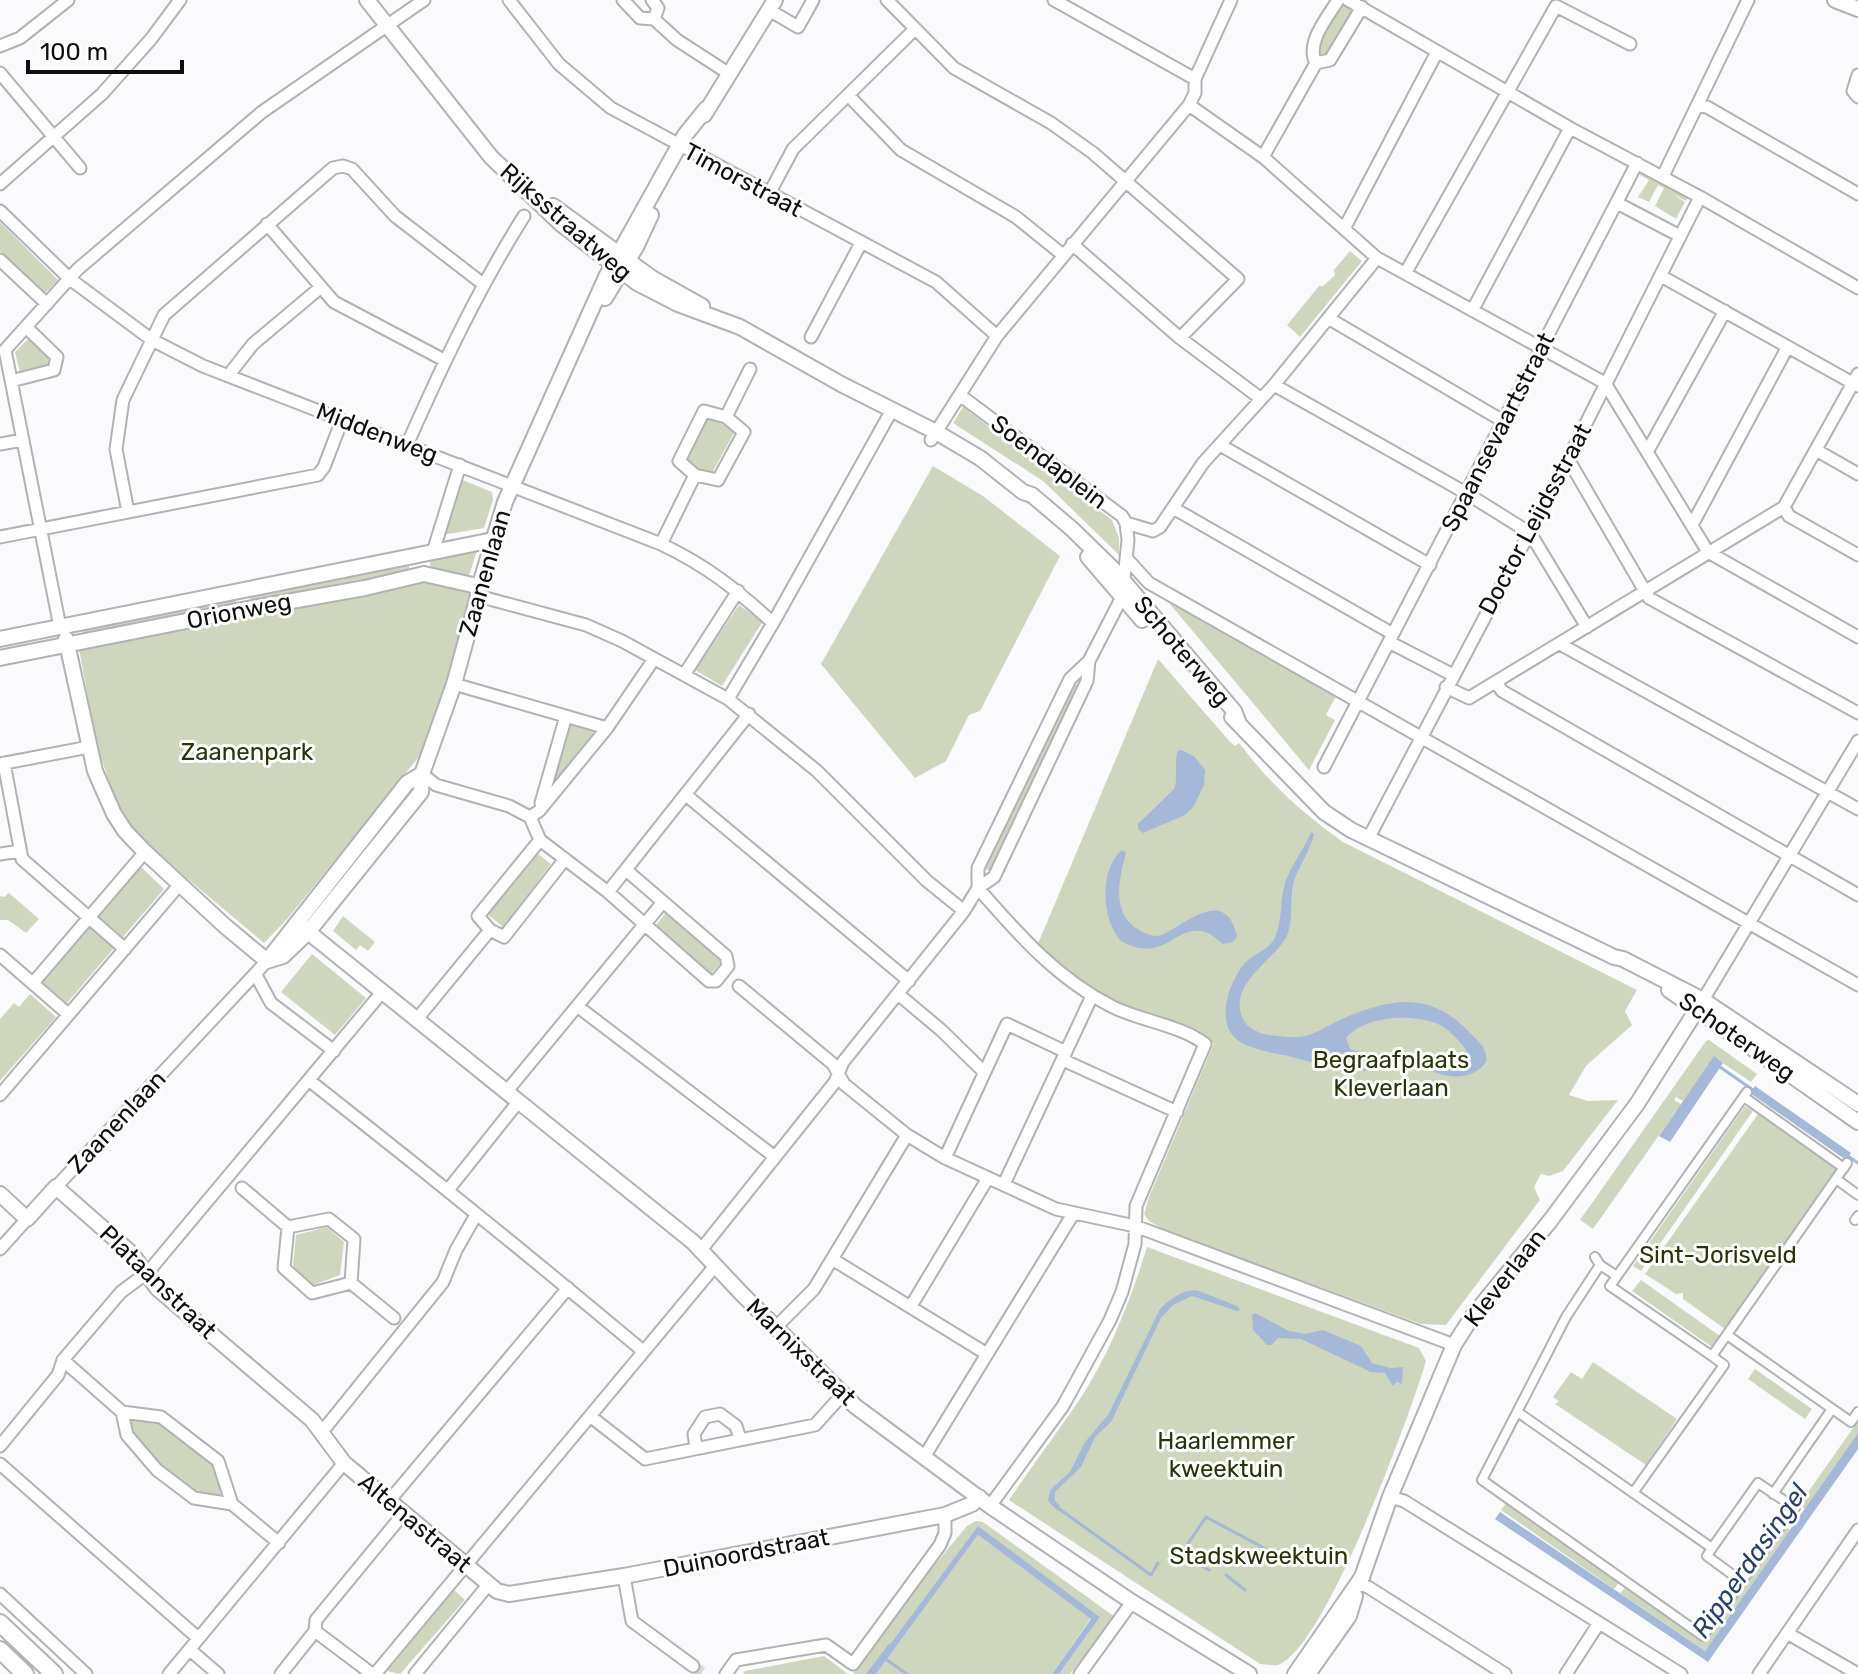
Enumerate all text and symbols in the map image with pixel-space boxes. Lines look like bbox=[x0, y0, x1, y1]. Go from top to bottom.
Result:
scale bar bbox=[28, 24, 182, 74]
text: 100 m bbox=[40, 38, 108, 66]
street label: Timorstraat bbox=[679, 137, 807, 223]
street label: Rijksstraatweg bbox=[495, 157, 637, 287]
street label: Spaansevaartstraat bbox=[1436, 328, 1560, 536]
street label: Middenweg bbox=[312, 397, 442, 469]
street label: Soendaplein bbox=[985, 409, 1113, 515]
street label: Doctor Leijdsstraat bbox=[1473, 419, 1597, 619]
street label: Zaanenlaan bbox=[454, 507, 516, 639]
street label: Orionweg bbox=[184, 587, 294, 635]
street label: Schoterweg bbox=[1128, 590, 1236, 712]
park label: Zaanenpark bbox=[181, 738, 314, 766]
street label: Schoterweg bbox=[1674, 987, 1800, 1087]
park label: Begraafplaats Kleverlaan bbox=[1313, 1046, 1469, 1102]
street label: Zaanenlaan bbox=[62, 1065, 172, 1179]
street label: Plataanstraat bbox=[94, 1219, 222, 1345]
street label: Kleverlaan bbox=[1458, 1224, 1552, 1332]
park label: Sint-Jorisveld bbox=[1639, 1241, 1797, 1269]
street label: Marnixstraat bbox=[741, 1293, 861, 1411]
park label: Haarlemmer kweektuin bbox=[1157, 1427, 1295, 1483]
street label: Altenastraat bbox=[353, 1468, 477, 1578]
water label: Ripperdasingel bbox=[1685, 1478, 1815, 1644]
street label: Duinoordstraat bbox=[661, 1523, 831, 1583]
park label: Stadskweektuin bbox=[1170, 1542, 1348, 1570]

